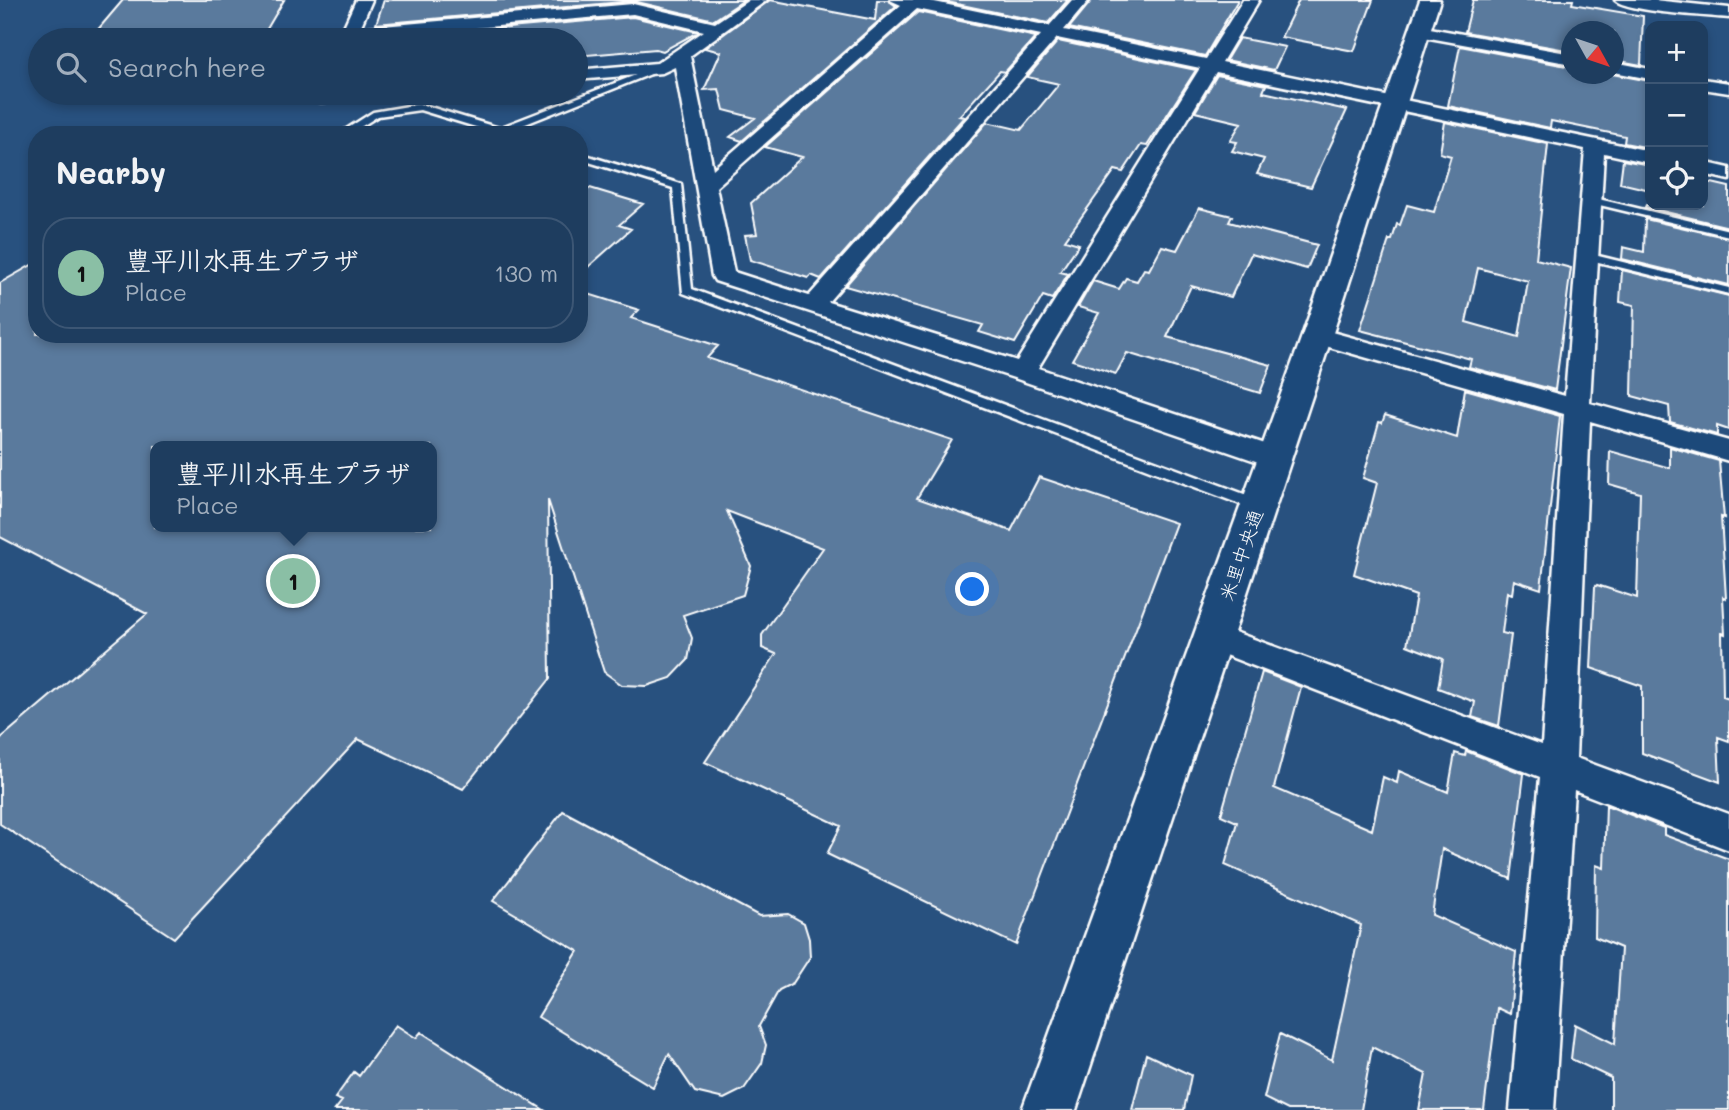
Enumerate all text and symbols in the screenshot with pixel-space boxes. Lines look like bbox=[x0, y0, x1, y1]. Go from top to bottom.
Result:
north arrow bbox=[1561, 21, 1624, 84]
map controls bbox=[1645, 21, 1708, 210]
button: + bbox=[1645, 21, 1708, 84]
search box bbox=[28, 28, 588, 105]
icon: search bbox=[52, 48, 90, 86]
text: Search here bbox=[108, 50, 266, 84]
button: − bbox=[1645, 84, 1708, 147]
button: locate bbox=[1645, 147, 1708, 210]
text: Nearby bbox=[56, 152, 166, 192]
text: 豊平川水再生プラザ bbox=[125, 243, 359, 277]
text: 1 bbox=[76, 258, 86, 288]
text: 130 m bbox=[494, 258, 558, 288]
text: Place bbox=[125, 277, 187, 307]
popup bbox=[150, 441, 437, 532]
text: 豊平川水再生プラザ bbox=[176, 456, 411, 490]
text: Place bbox=[176, 490, 238, 520]
street label: 米里中央通 bbox=[1213, 506, 1268, 604]
pin: 1 bbox=[270, 555, 316, 607]
your location bbox=[955, 572, 989, 606]

